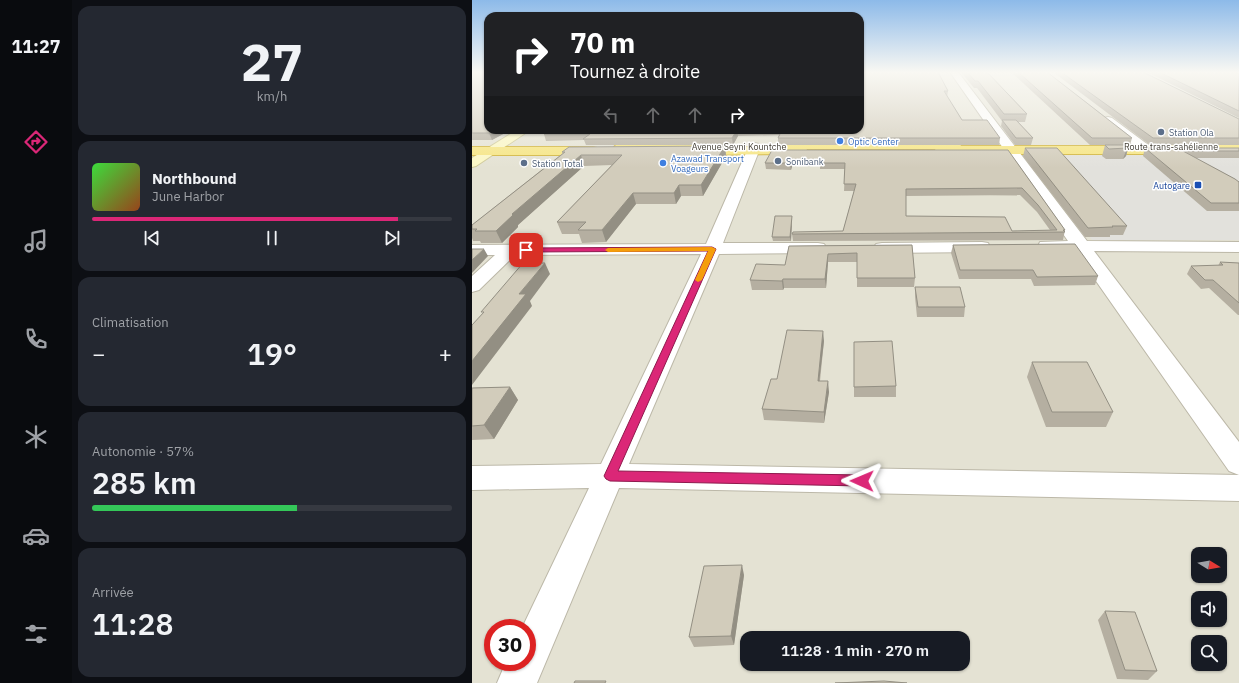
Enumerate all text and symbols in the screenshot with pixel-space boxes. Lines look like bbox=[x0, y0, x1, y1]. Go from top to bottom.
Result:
text: 70 m bbox=[570, 24, 635, 61]
text: 27 bbox=[241, 28, 303, 95]
icon: right bbox=[504, 28, 556, 80]
text: 11:27 bbox=[11, 35, 61, 58]
text: Tournez à droite bbox=[570, 60, 700, 83]
text: km/h bbox=[257, 88, 287, 105]
icon: left bbox=[600, 104, 622, 126]
icon: ahead bbox=[642, 104, 664, 126]
icon: ahead bbox=[684, 104, 706, 126]
icon: right bbox=[726, 104, 748, 126]
marker: Station Ola bbox=[1156, 127, 1166, 137]
place label: Station Ola bbox=[1169, 127, 1214, 138]
icon: directions bbox=[22, 128, 50, 156]
marker: Optic Center bbox=[835, 136, 845, 146]
place label: Optic Center bbox=[848, 136, 899, 147]
street label: Avenue Seyni Kountche bbox=[692, 141, 786, 152]
street label: Route trans-sahélienne bbox=[1124, 141, 1218, 152]
place label: Azawad Transport Voageurs bbox=[671, 153, 744, 174]
marker: Sonibank bbox=[773, 156, 783, 166]
place label: Sonibank bbox=[786, 156, 824, 167]
marker: Station Total bbox=[519, 158, 529, 168]
place label: Station Total bbox=[532, 158, 583, 169]
marker: Azawad Transport Voageurs bbox=[658, 158, 668, 168]
text: Northbound bbox=[152, 169, 237, 188]
place label: Autogare bbox=[1153, 180, 1190, 191]
marker: Autogare bbox=[1193, 180, 1203, 190]
text: June Harbor bbox=[152, 188, 224, 205]
icon: music bbox=[22, 227, 50, 255]
icon: previous bbox=[141, 227, 163, 249]
icon: pause bbox=[261, 227, 283, 249]
icon: next bbox=[381, 227, 403, 249]
pin bbox=[509, 233, 543, 267]
icon: arrive bbox=[515, 239, 537, 261]
text: Climatisation bbox=[92, 314, 169, 331]
icon: phone bbox=[22, 325, 50, 353]
text: 19° bbox=[247, 334, 297, 373]
text: − bbox=[92, 339, 105, 368]
text: + bbox=[439, 339, 452, 368]
icon: climate bbox=[22, 423, 50, 451]
text: Autonomie · 57% bbox=[92, 443, 194, 460]
position arrow bbox=[841, 460, 883, 502]
text: 285 km bbox=[92, 463, 197, 502]
icon: car bbox=[22, 522, 50, 550]
north arrow bbox=[1191, 547, 1227, 583]
map controls bbox=[1191, 547, 1227, 671]
text: Arrivée bbox=[92, 584, 134, 601]
button: sound bbox=[1191, 591, 1227, 627]
text: 11:28 bbox=[92, 604, 174, 643]
speed limit sign: 30 bbox=[484, 619, 536, 671]
icon: filters bbox=[22, 620, 50, 648]
button: search bbox=[1191, 635, 1227, 671]
text: 11:28 · 1 min · 270 m bbox=[781, 641, 929, 660]

